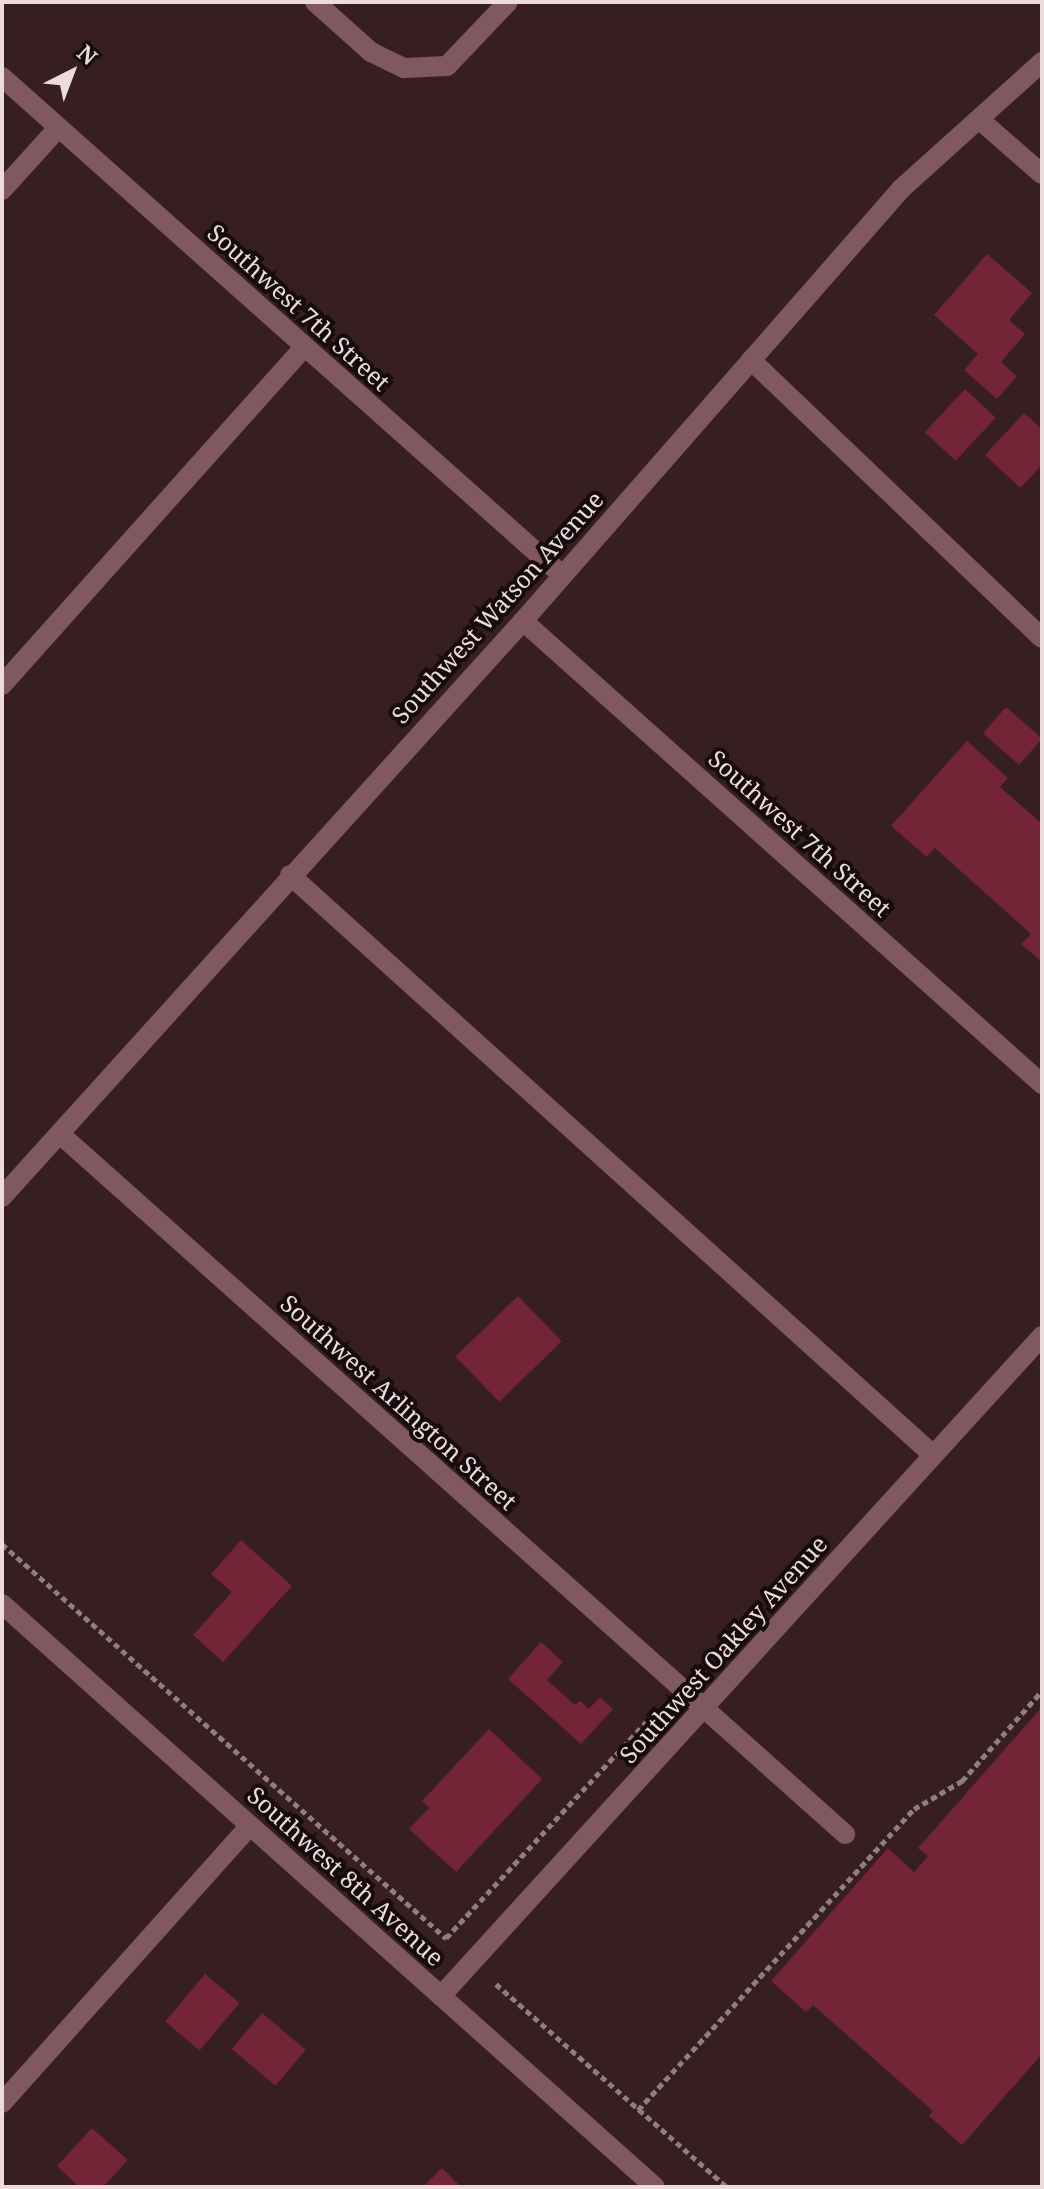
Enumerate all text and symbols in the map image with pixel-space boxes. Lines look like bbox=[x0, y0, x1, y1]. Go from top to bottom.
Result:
north arrow bbox=[32, 32, 112, 112]
text: N bbox=[72, 37, 105, 71]
street label: Southwest 7th Street bbox=[202, 218, 396, 396]
street label: Southwest Watson Avenue bbox=[385, 485, 609, 729]
street label: Southwest 7th Street bbox=[703, 744, 897, 922]
street label: Southwest Arlington Street bbox=[275, 1288, 523, 1516]
street label: Southwest Oakley Avenue bbox=[613, 1529, 833, 1769]
street label: Southwest 8th Avenue bbox=[242, 1780, 450, 1972]

